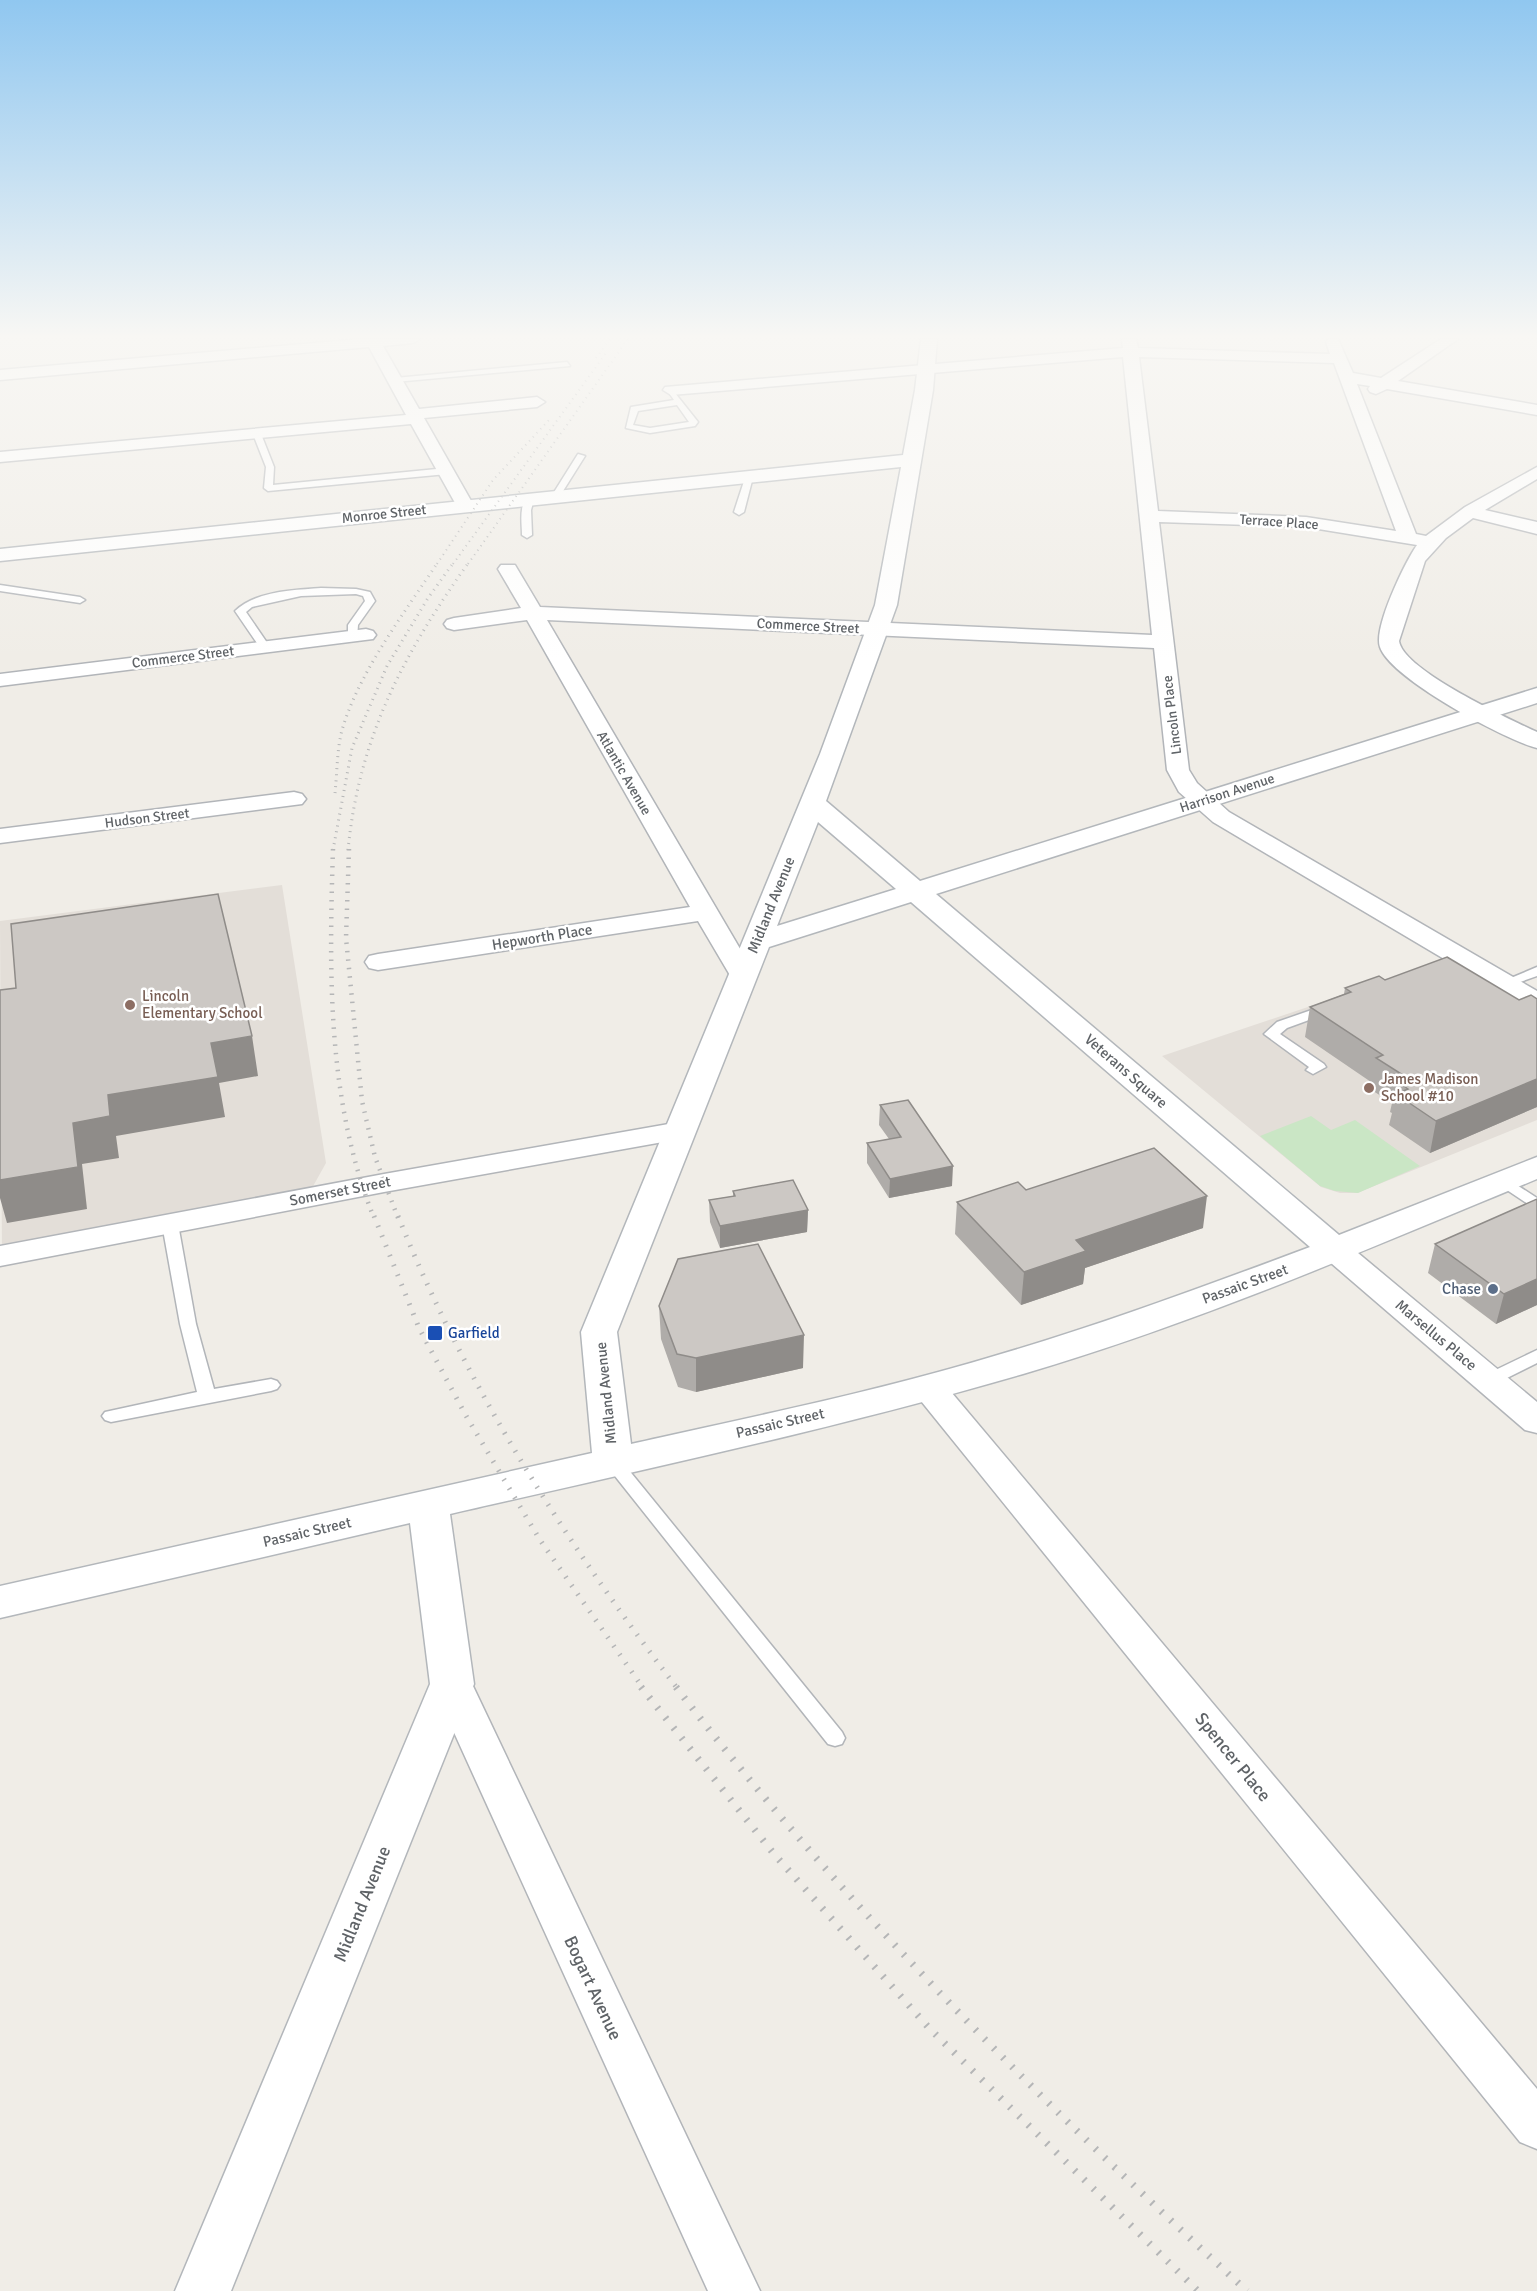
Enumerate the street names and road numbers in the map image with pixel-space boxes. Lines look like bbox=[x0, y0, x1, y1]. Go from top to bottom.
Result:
street label: Monroe Street bbox=[341, 501, 427, 527]
street label: Terrace Place bbox=[1239, 511, 1319, 533]
street label: Commerce Street bbox=[756, 615, 860, 637]
street label: Commerce Street bbox=[131, 642, 235, 672]
street label: Lincoln Place bbox=[1159, 674, 1185, 756]
street label: Atlantic Avenue bbox=[593, 728, 655, 818]
street label: Harrison Avenue bbox=[1177, 770, 1277, 816]
street label: Hudson Street bbox=[104, 804, 190, 832]
street label: Midland Avenue bbox=[743, 854, 799, 956]
street label: Hepworth Place bbox=[490, 920, 594, 954]
street label: Veterans Square bbox=[1081, 1030, 1171, 1112]
street label: Somerset Street bbox=[288, 1172, 392, 1210]
street label: Passaic Street bbox=[1200, 1260, 1290, 1308]
street label: Marsellus Place bbox=[1392, 1296, 1480, 1374]
street label: Midland Avenue bbox=[592, 1341, 620, 1445]
street label: Passaic Street bbox=[734, 1404, 826, 1442]
street label: Passaic Street bbox=[261, 1513, 353, 1551]
street label: Spencer Place bbox=[1190, 1708, 1276, 1806]
street label: Midland Avenue bbox=[329, 1843, 395, 1965]
street label: Bogart Avenue bbox=[559, 1932, 627, 2044]

